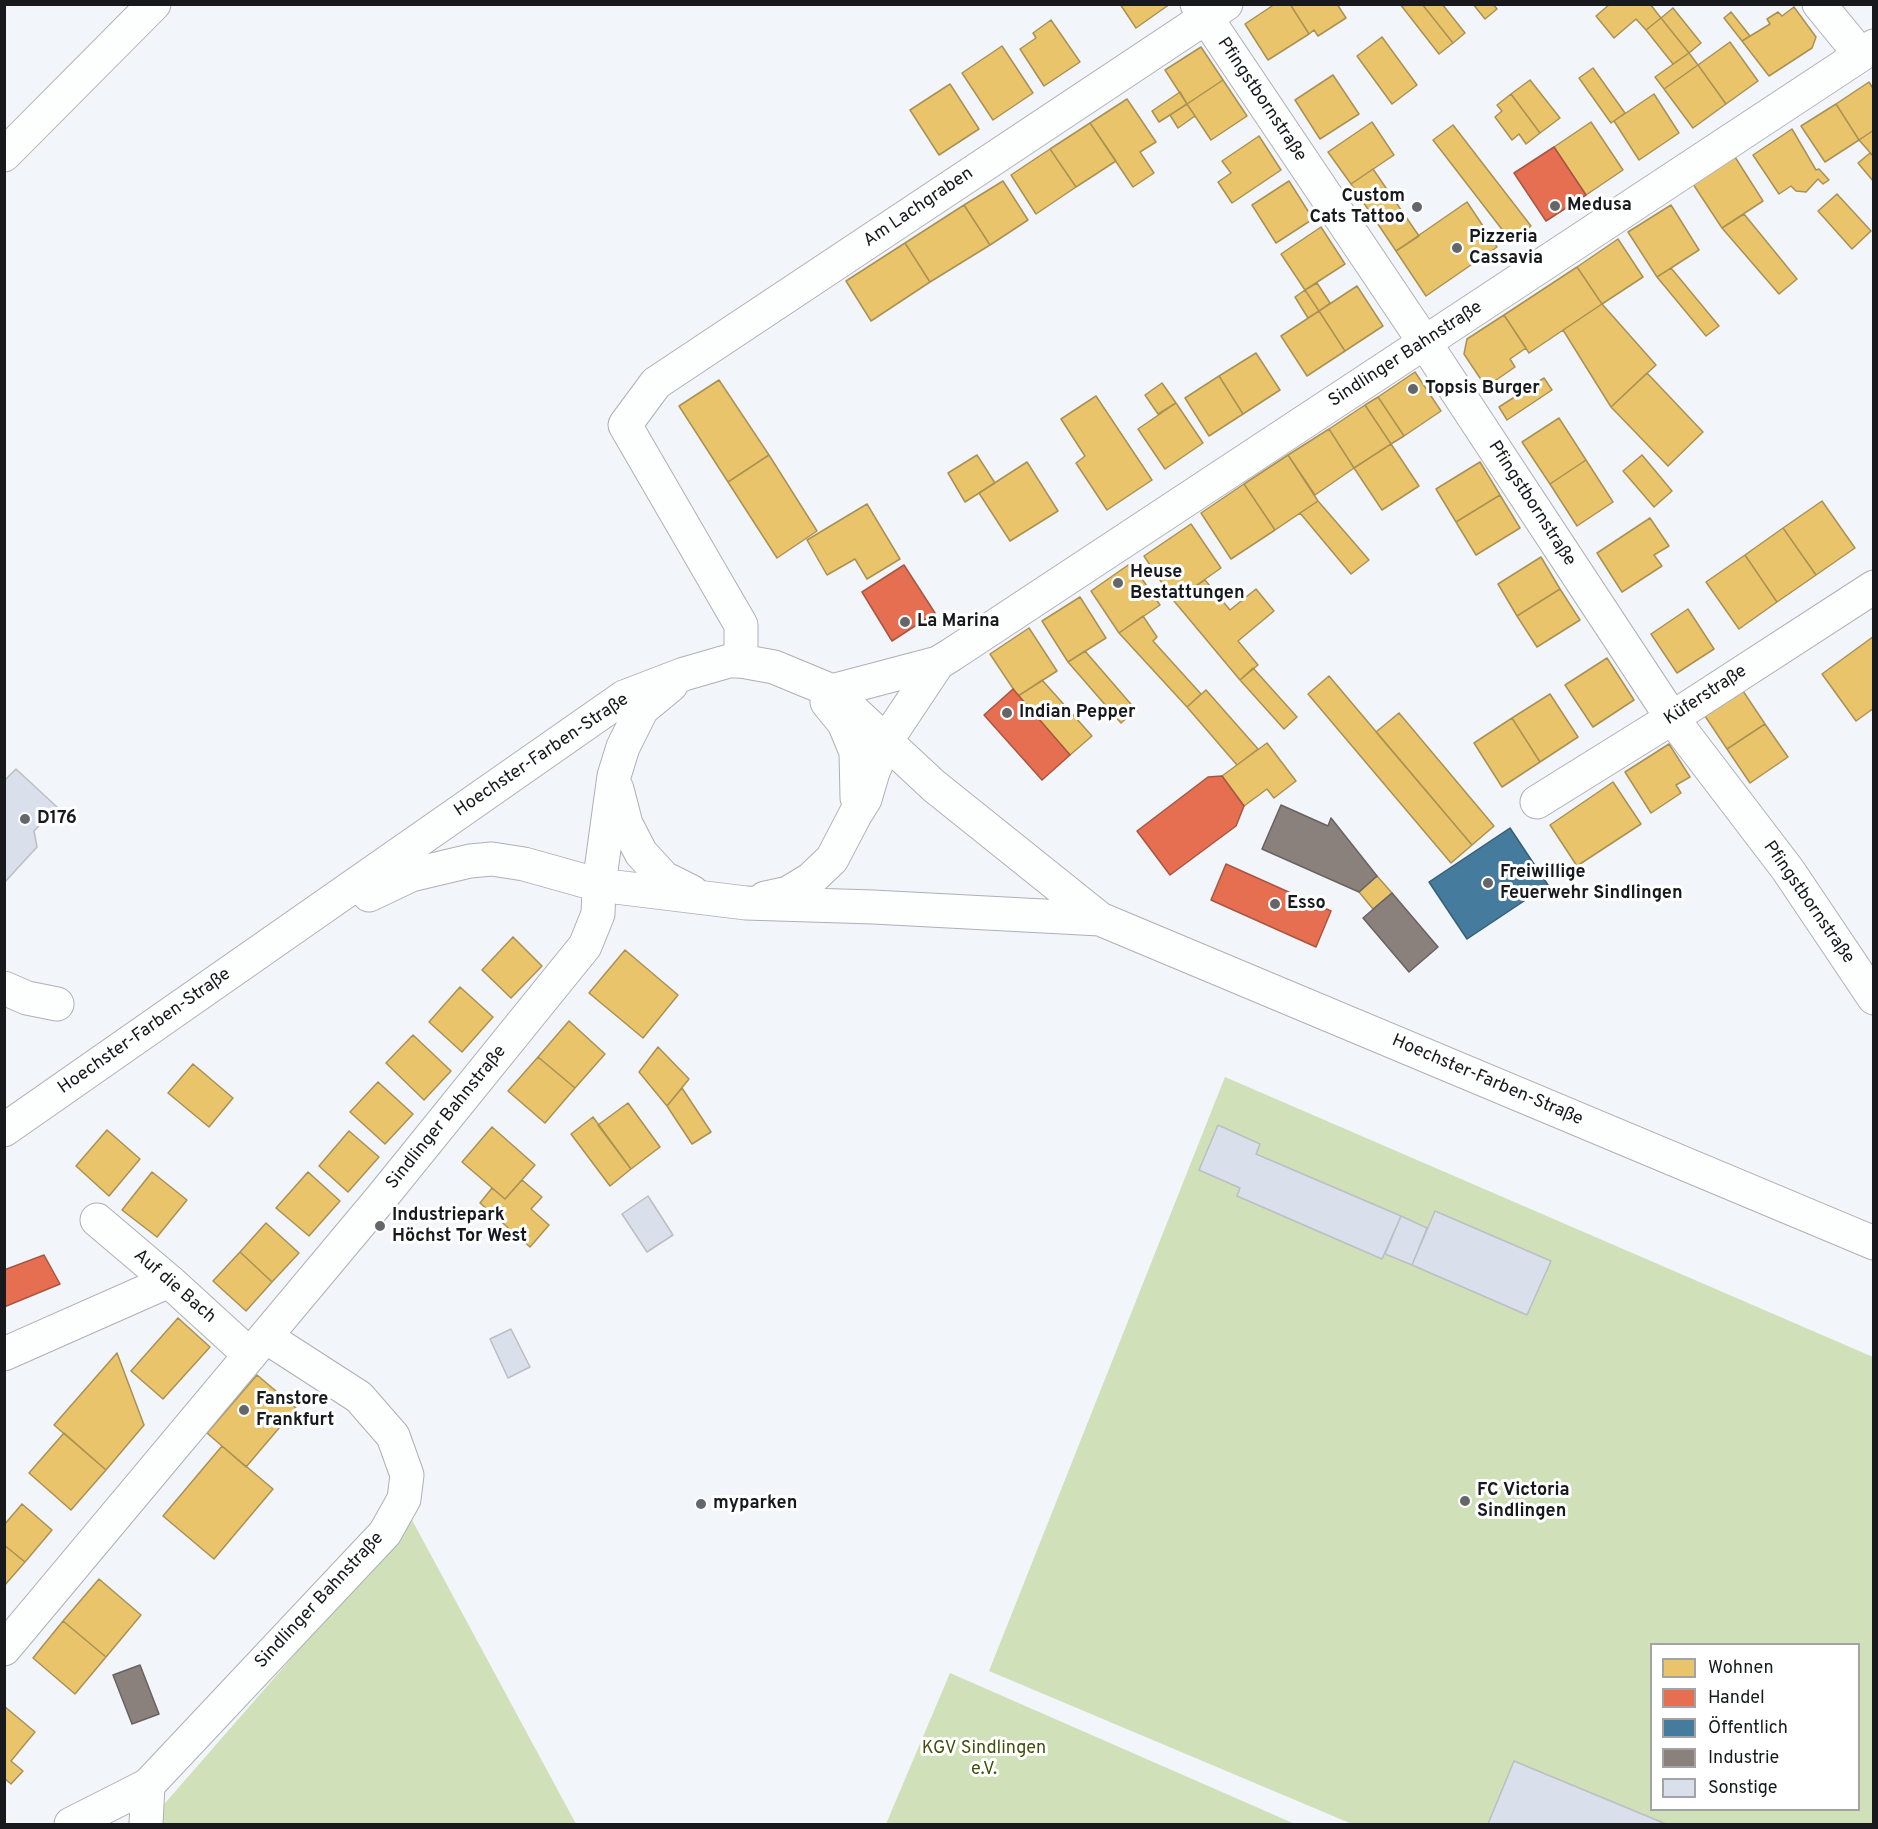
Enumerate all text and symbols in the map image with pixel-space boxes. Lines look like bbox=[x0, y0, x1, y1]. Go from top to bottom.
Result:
street label: Pfingstbornstraße bbox=[1212, 34, 1310, 166]
street label: Am Lachgraben bbox=[860, 163, 978, 253]
place label: Custom Cats Tattoo bbox=[1309, 186, 1405, 228]
place label: Medusa bbox=[1567, 195, 1632, 217]
marker: Medusa bbox=[1548, 199, 1562, 213]
marker: Custom Cats Tattoo bbox=[1410, 200, 1424, 214]
place label: Pizzeria Cassavia bbox=[1469, 227, 1543, 270]
marker: Pizzeria Cassavia bbox=[1450, 241, 1464, 255]
street label: Sindlinger Bahnstraße bbox=[1325, 297, 1487, 413]
place label: Topsis Burger bbox=[1425, 378, 1540, 400]
marker: Topsis Burger bbox=[1406, 382, 1420, 396]
street label: Pfingstbornstraße bbox=[1483, 437, 1579, 571]
place label: Heuse Bestattungen bbox=[1130, 562, 1245, 604]
marker: Heuse Bestattungen bbox=[1111, 576, 1125, 590]
place label: La Marina bbox=[917, 611, 1000, 633]
marker: La Marina bbox=[898, 615, 912, 629]
street label: Küferstraße bbox=[1661, 661, 1751, 731]
street label: Hoechster-Farben-Straße bbox=[451, 690, 633, 822]
place label: Indian Pepper bbox=[1019, 702, 1135, 724]
marker: Indian Pepper bbox=[1000, 706, 1014, 720]
place label: D176 bbox=[37, 808, 77, 830]
marker: D176 bbox=[18, 812, 32, 826]
street label: Pfingstbornstraße bbox=[1758, 838, 1858, 968]
place label: Freiwillige Feuerwehr Sindlingen bbox=[1500, 862, 1683, 904]
marker: Freiwillige Feuerwehr Sindlingen bbox=[1481, 876, 1495, 890]
place label: Esso bbox=[1287, 893, 1326, 915]
marker: Esso bbox=[1268, 897, 1282, 911]
street label: Hoechster-Farben-Straße bbox=[55, 964, 235, 1100]
street label: Hoechster-Farben-Straße bbox=[1388, 1031, 1586, 1131]
street label: Sindlinger Bahnstraße bbox=[382, 1042, 512, 1194]
place label: Industriepark Höchst Tor West bbox=[392, 1205, 527, 1248]
marker: Industriepark Höchst Tor West bbox=[373, 1219, 387, 1233]
street label: Auf die Bach bbox=[128, 1245, 220, 1329]
place label: Fanstore Frankfurt bbox=[256, 1389, 334, 1432]
marker: Fanstore Frankfurt bbox=[237, 1403, 251, 1417]
place label: FC Victoria Sindlingen bbox=[1477, 1480, 1570, 1522]
place label: myparken bbox=[713, 1493, 797, 1515]
marker: FC Victoria Sindlingen bbox=[1458, 1494, 1472, 1508]
marker: myparken bbox=[694, 1497, 708, 1511]
street label: Sindlinger Bahnstraße bbox=[251, 1528, 389, 1674]
legend bbox=[1650, 1643, 1860, 1811]
text: Wohnen bbox=[1708, 1657, 1774, 1680]
text: Handel bbox=[1708, 1687, 1765, 1710]
text: Öffentlich bbox=[1708, 1717, 1788, 1740]
park label: KGV Sindlingen e.V. bbox=[922, 1738, 1046, 1780]
text: Industrie bbox=[1708, 1747, 1779, 1770]
text: Sonstige bbox=[1708, 1777, 1778, 1800]

